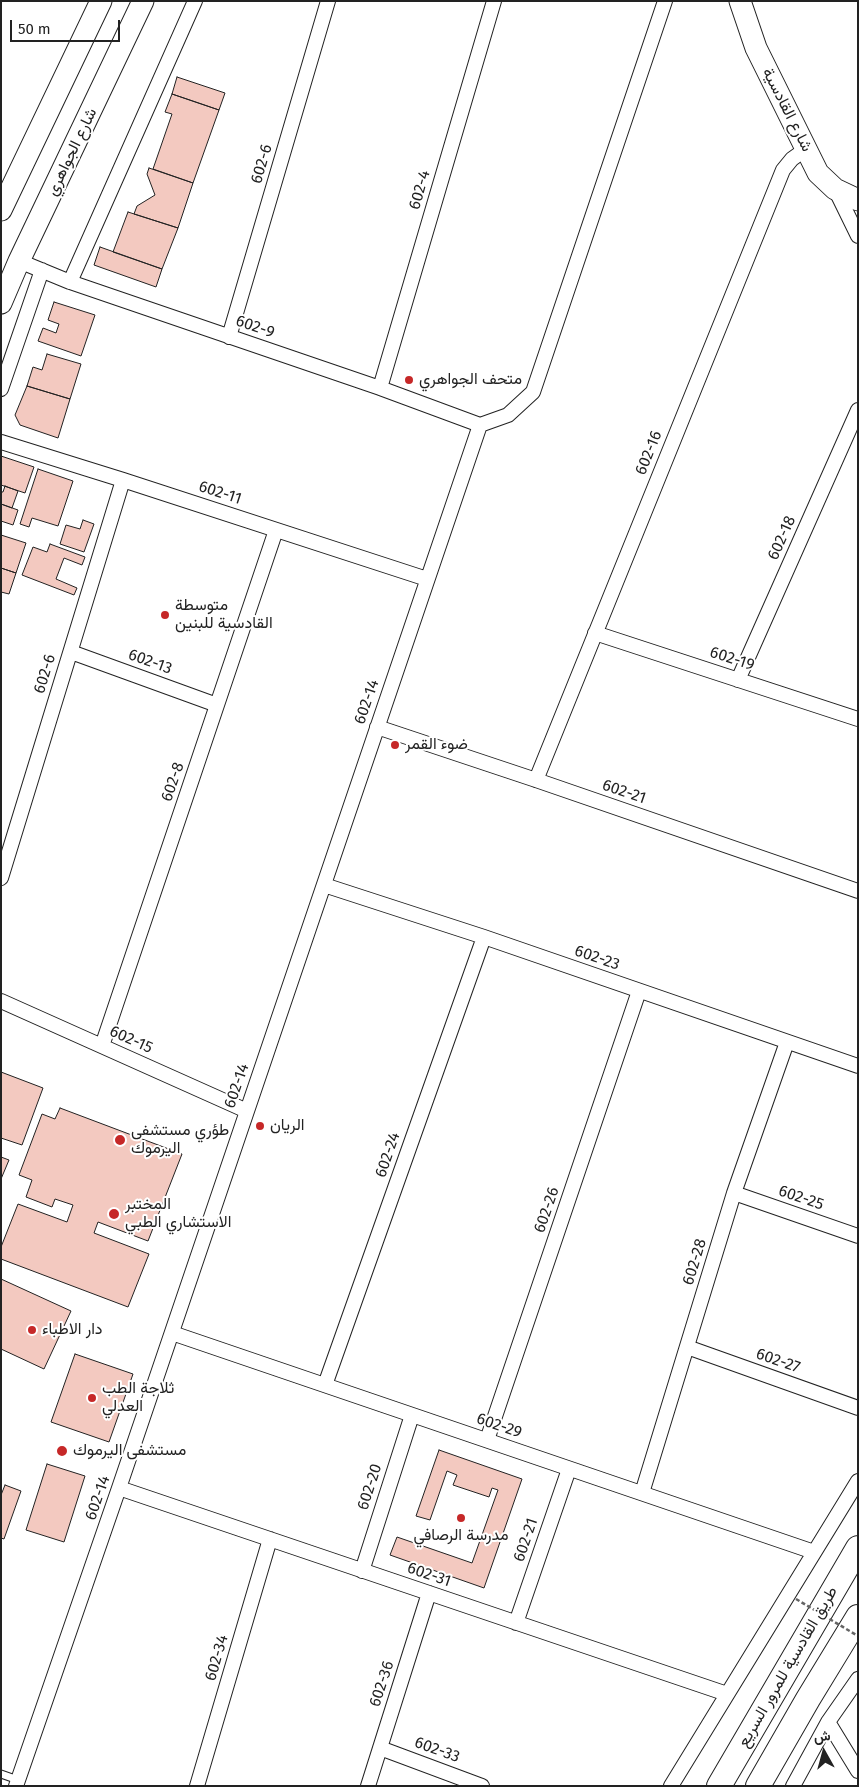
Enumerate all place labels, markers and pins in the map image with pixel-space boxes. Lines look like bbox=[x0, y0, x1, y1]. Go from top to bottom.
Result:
place label: متحف الجواهري bbox=[419, 370, 522, 390]
marker: متحف الجواهري bbox=[403, 374, 415, 386]
place label: متوسطة القادسية للبنين bbox=[175, 596, 273, 634]
marker: متوسطة القادسية للبنين bbox=[159, 609, 171, 621]
place label: ضوء القمر bbox=[405, 735, 468, 755]
marker: ضوء القمر bbox=[389, 739, 401, 751]
place label: الريان bbox=[270, 1116, 304, 1136]
marker: الريان bbox=[254, 1120, 266, 1132]
place label: طؤري مستشفى اليرموك bbox=[131, 1121, 229, 1159]
marker: طؤري مستشفى اليرموك bbox=[113, 1133, 127, 1147]
place label: المختبر الاستشاري الطبي bbox=[125, 1195, 231, 1233]
marker: المختبر الاستشاري الطبي bbox=[107, 1207, 121, 1221]
place label: دار الاطباء bbox=[42, 1320, 103, 1340]
marker: دار الاطباء bbox=[26, 1324, 38, 1336]
place label: ثلاجة الطب العدلي bbox=[102, 1379, 174, 1417]
marker: ثلاجة الطب العدلي bbox=[86, 1392, 98, 1404]
place label: مستشفى اليرموك bbox=[73, 1441, 186, 1461]
marker: مستشفى اليرموك bbox=[55, 1444, 69, 1458]
marker: مدرسة الرصافي bbox=[455, 1512, 467, 1524]
place label: مدرسة الرصافي bbox=[414, 1526, 508, 1546]

